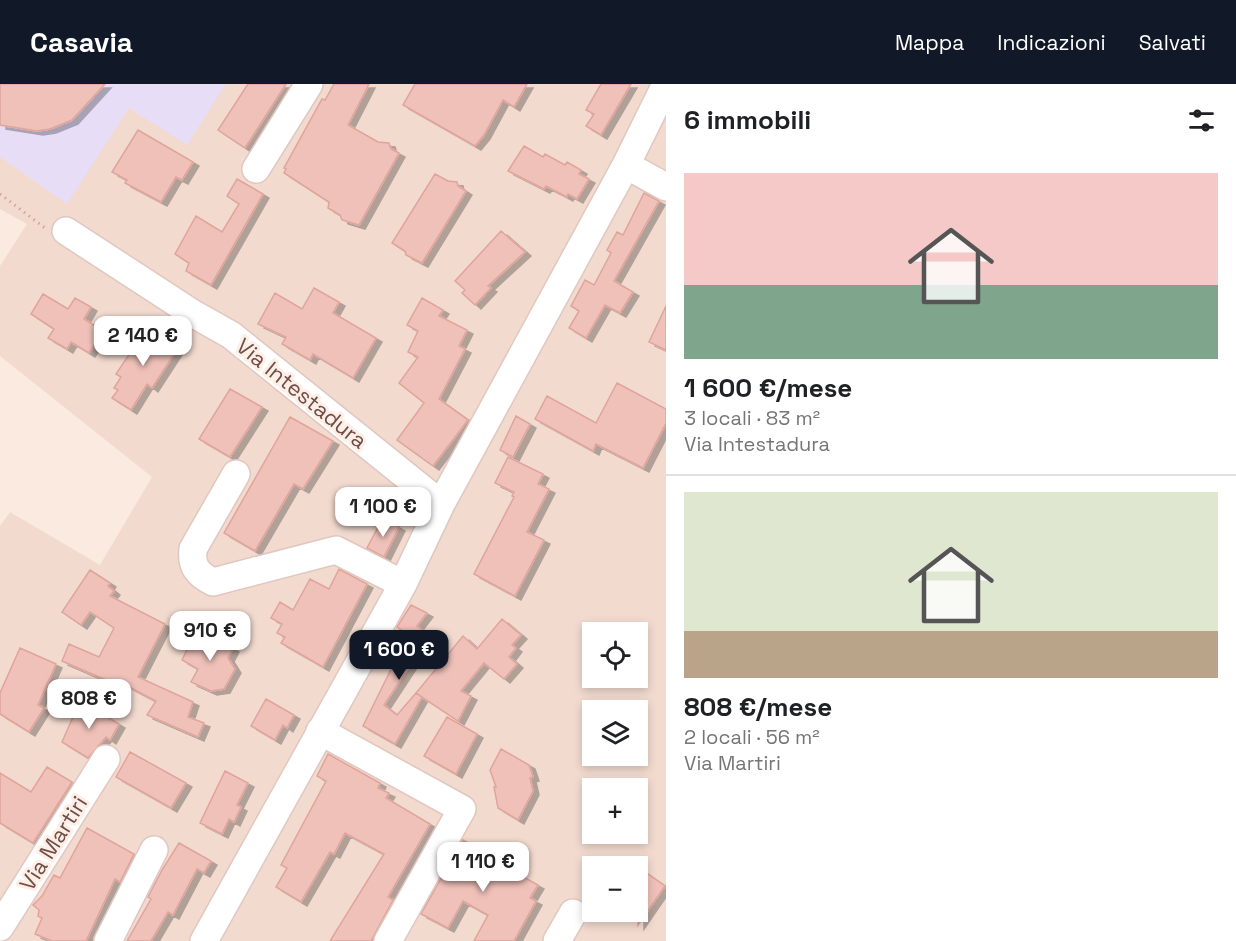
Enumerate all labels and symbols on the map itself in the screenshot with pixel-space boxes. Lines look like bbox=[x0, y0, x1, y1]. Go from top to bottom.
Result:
pin: 2 140 € bbox=[88, 316, 198, 367]
street label: Via Intestadura bbox=[231, 332, 373, 455]
pin: 1 100 € bbox=[328, 487, 438, 538]
pin: 910 € bbox=[168, 611, 252, 662]
pin: 1 600 € bbox=[344, 630, 454, 681]
pin: 808 € bbox=[47, 679, 131, 730]
street label: Via Martiri bbox=[13, 790, 93, 896]
pin: 1 110 € bbox=[428, 842, 538, 893]

